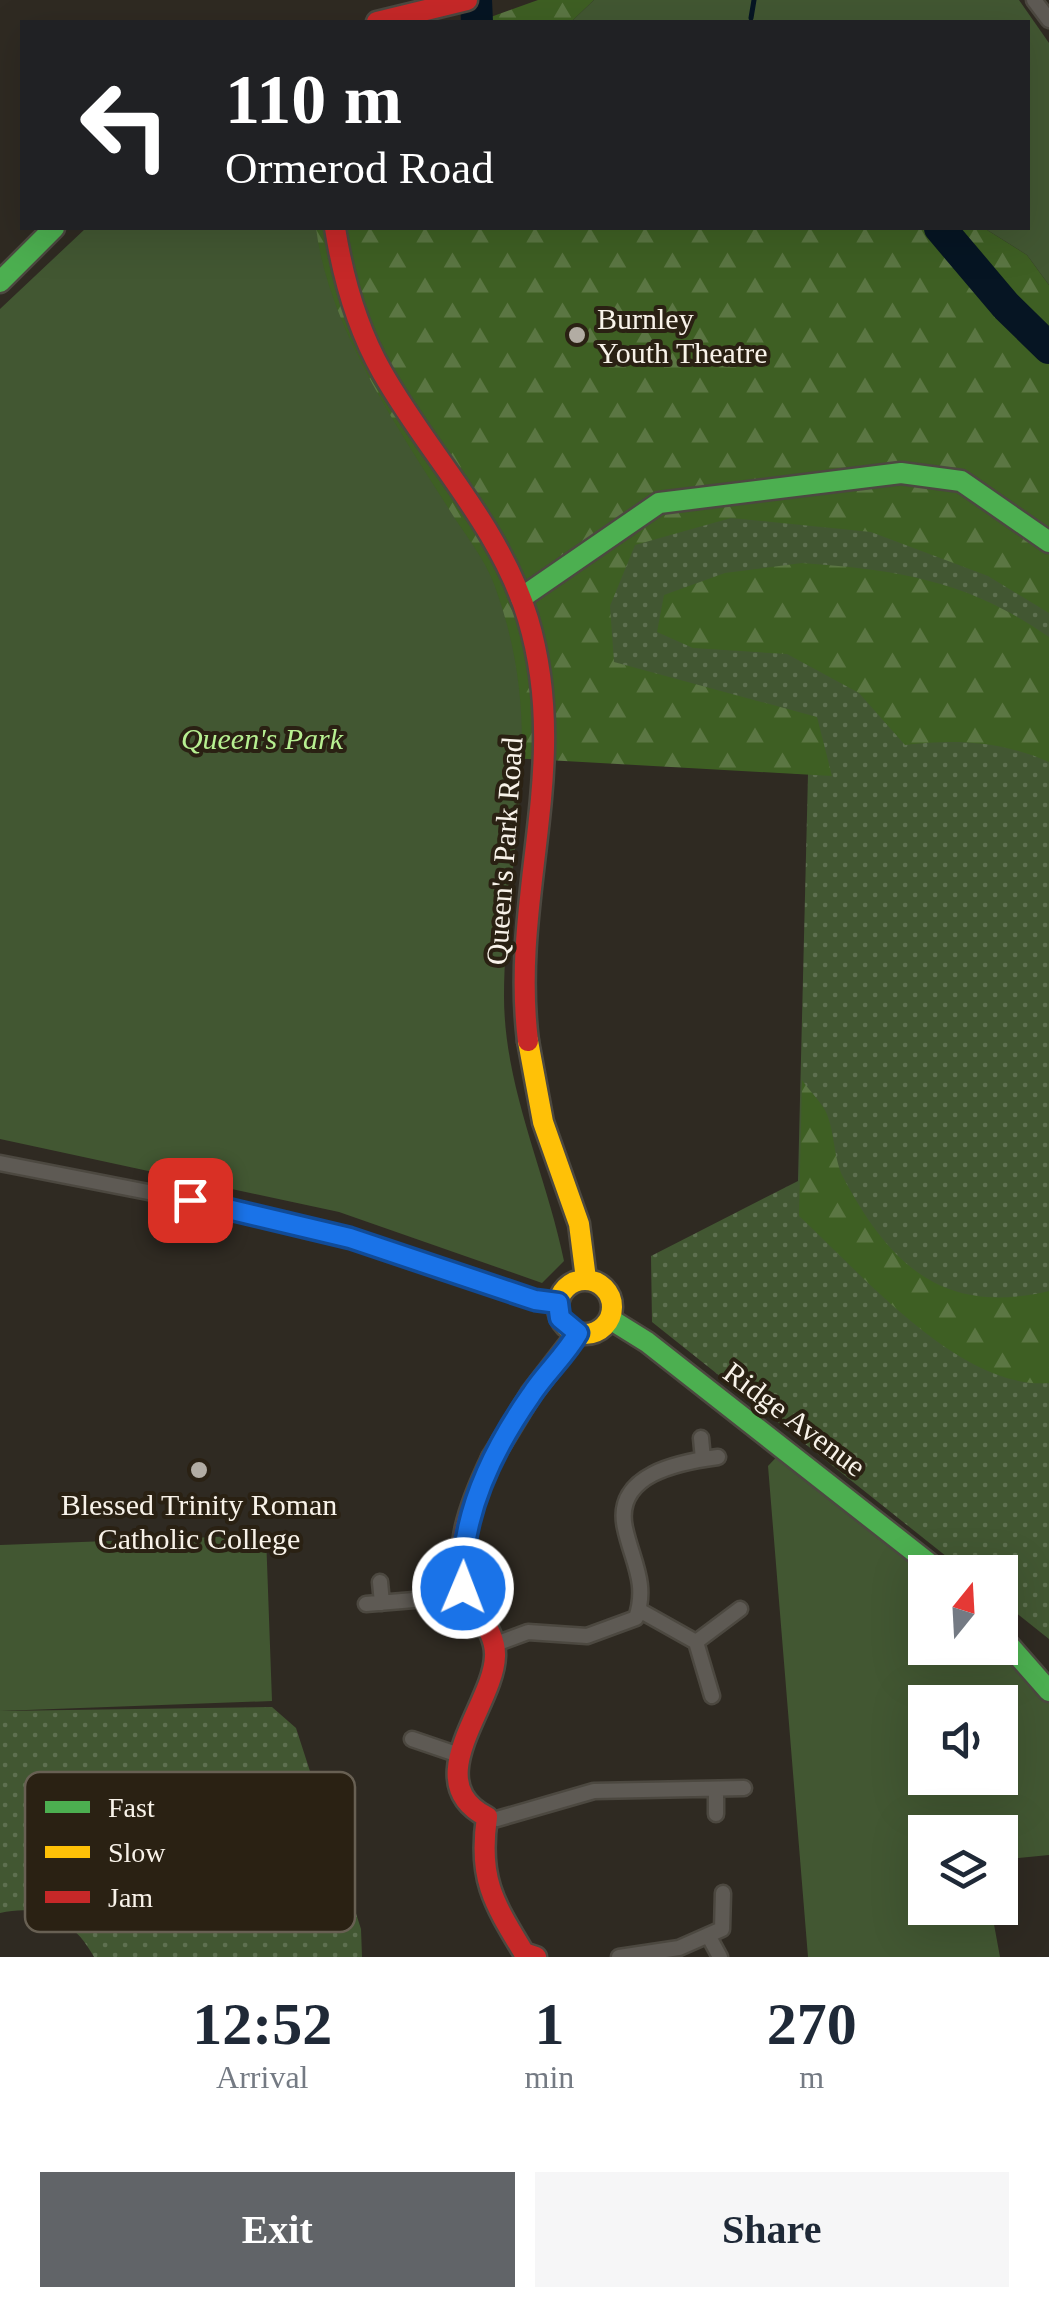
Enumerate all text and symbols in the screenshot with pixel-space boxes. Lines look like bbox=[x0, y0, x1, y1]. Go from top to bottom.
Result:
icon: left bbox=[60, 60, 190, 190]
text: 110 m bbox=[225, 61, 402, 138]
text: Ormerod Road bbox=[225, 143, 494, 193]
place label: Burnley Youth Theatre bbox=[597, 302, 768, 369]
marker: Burnley Youth Theatre bbox=[566, 324, 588, 346]
park label: Queen's Park bbox=[181, 722, 344, 755]
street label: Queen's Park Road bbox=[480, 736, 528, 966]
pin bbox=[148, 1158, 233, 1243]
icon: arrive bbox=[163, 1173, 218, 1228]
street label: Ridge Avenue bbox=[718, 1355, 872, 1483]
marker: Blessed Trinity Roman Catholic College bbox=[188, 1459, 210, 1481]
place label: Blessed Trinity Roman Catholic College bbox=[61, 1488, 337, 1555]
position arrow bbox=[411, 1536, 515, 1640]
north arrow bbox=[908, 1555, 1018, 1665]
map controls bbox=[908, 1555, 1018, 1925]
button: sound bbox=[908, 1685, 1018, 1795]
legend bbox=[25, 1772, 355, 1932]
text: Fast bbox=[108, 1792, 155, 1823]
button: layers bbox=[908, 1815, 1018, 1925]
text: Slow bbox=[108, 1837, 166, 1868]
text: Jam bbox=[108, 1882, 153, 1913]
text: 12:52 bbox=[192, 1991, 332, 2057]
text: 1 bbox=[534, 1991, 564, 2057]
text: 270 bbox=[767, 1991, 857, 2057]
text: Arrival bbox=[216, 2059, 308, 2095]
text: min bbox=[525, 2059, 574, 2095]
text: m bbox=[799, 2059, 824, 2095]
button: Exit bbox=[40, 2172, 515, 2287]
button: Share bbox=[535, 2172, 1009, 2287]

